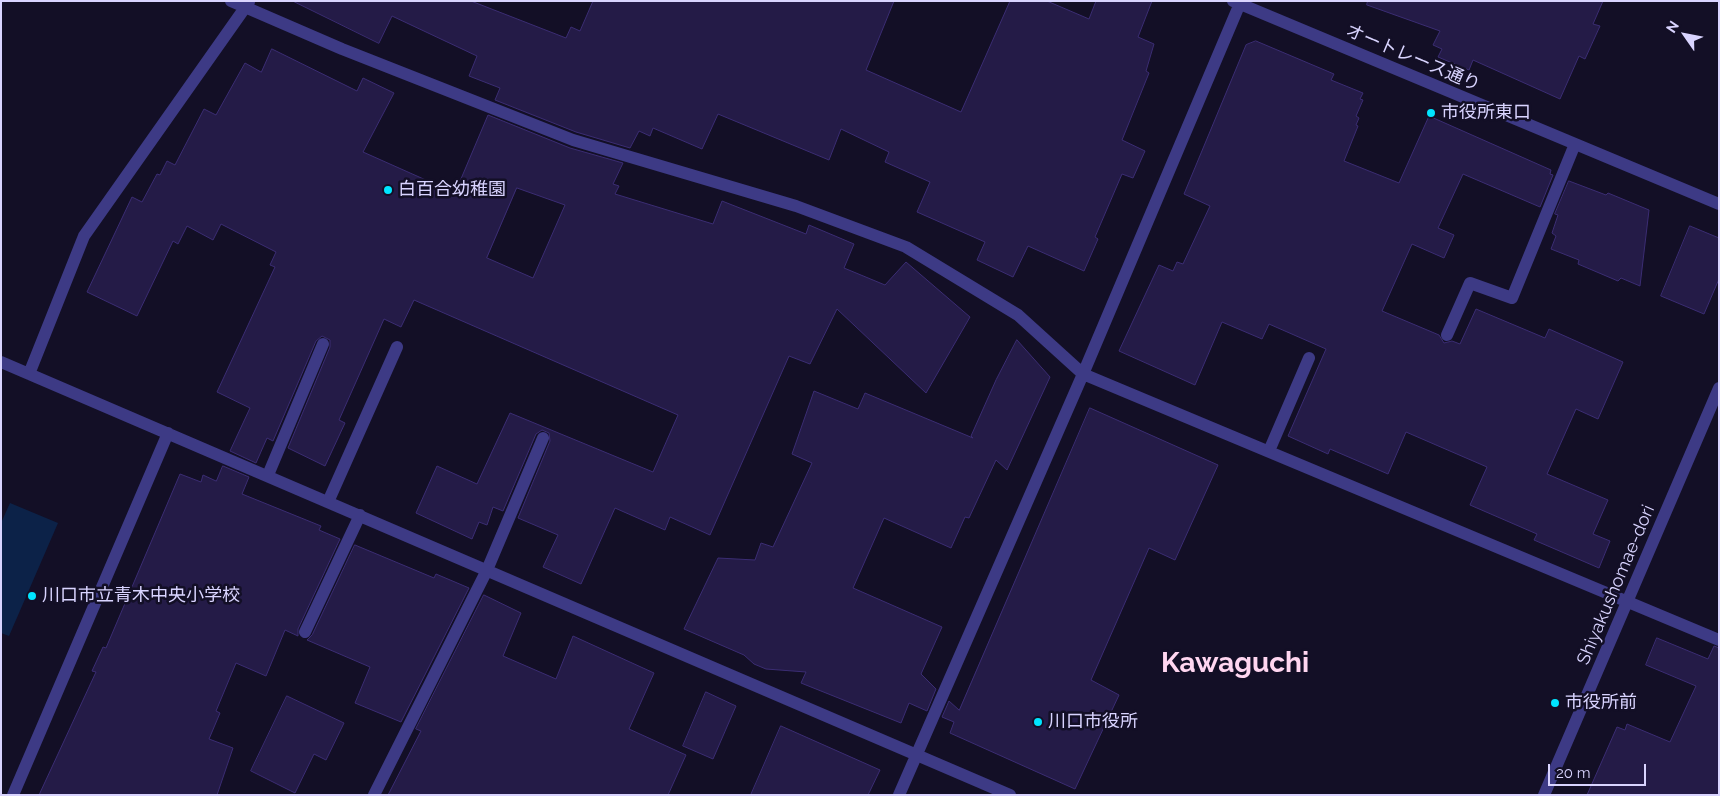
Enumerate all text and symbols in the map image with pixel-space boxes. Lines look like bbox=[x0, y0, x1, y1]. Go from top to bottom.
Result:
north arrow bbox=[1660, 10, 1710, 60]
text: N bbox=[1663, 18, 1682, 36]
street label: オートレース通り bbox=[1343, 20, 1483, 96]
place label: 市役所東口 bbox=[1441, 102, 1531, 124]
marker: 市役所東口 bbox=[1425, 107, 1437, 119]
place label: 白百合幼稚園 bbox=[398, 179, 506, 201]
marker: 白百合幼稚園 bbox=[382, 184, 394, 196]
street label: Shiyakushomae-dori bbox=[1573, 502, 1659, 668]
place label: 川口市立青木中央小学校 bbox=[42, 585, 240, 607]
marker: 川口市立青木中央小学校 bbox=[26, 590, 38, 602]
district label: Kawaguchi bbox=[1161, 647, 1309, 681]
place label: 市役所前 bbox=[1565, 692, 1637, 714]
marker: 市役所前 bbox=[1549, 697, 1561, 709]
place label: 川口市役所 bbox=[1048, 711, 1138, 733]
marker: 川口市役所 bbox=[1032, 716, 1044, 728]
scale bar bbox=[1550, 754, 1648, 786]
text: 20 m bbox=[1556, 764, 1591, 782]

